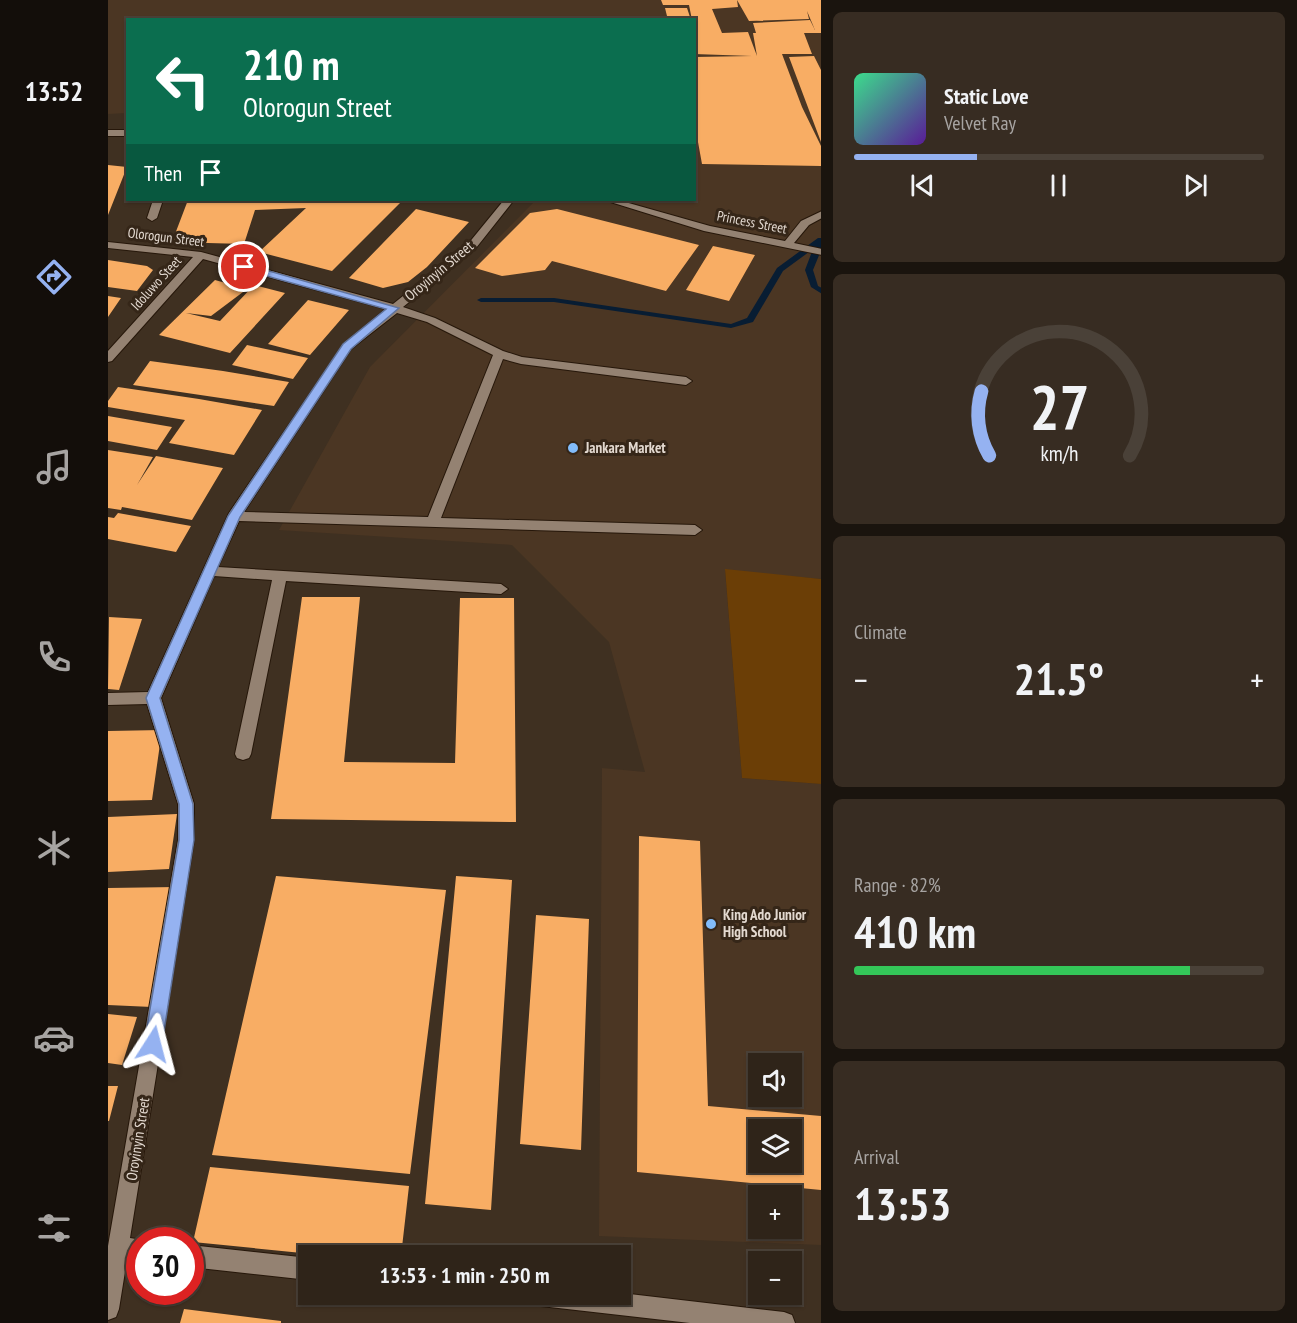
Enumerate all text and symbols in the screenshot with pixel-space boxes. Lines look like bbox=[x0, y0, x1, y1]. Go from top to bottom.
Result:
text: 210 m bbox=[243, 37, 340, 92]
icon: left bbox=[144, 42, 222, 120]
text: 13:52 bbox=[25, 74, 83, 108]
text: Static Love bbox=[944, 82, 1029, 110]
text: Olorogun Street bbox=[243, 90, 392, 124]
text: Velvet Ray bbox=[944, 110, 1016, 136]
icon: arrive bbox=[194, 156, 227, 189]
text: Then bbox=[144, 159, 182, 187]
icon: previous bbox=[906, 169, 939, 202]
icon: pause bbox=[1042, 169, 1075, 202]
icon: next bbox=[1179, 169, 1212, 202]
street label: Princess Street bbox=[715, 206, 789, 238]
street label: Olorogun Street bbox=[127, 223, 206, 251]
street label: Oroyinyin Street bbox=[400, 236, 477, 305]
pin bbox=[218, 241, 269, 292]
icon: arrive bbox=[227, 250, 260, 283]
street label: Idoluwo Steet bbox=[127, 252, 185, 314]
icon: directions bbox=[33, 256, 75, 298]
text: 27 bbox=[1029, 366, 1089, 447]
place label: Jankara Market bbox=[584, 438, 666, 457]
text: km/h bbox=[1040, 440, 1078, 468]
marker: Jankara Market bbox=[566, 441, 580, 455]
icon: music bbox=[33, 446, 75, 488]
text: Climate bbox=[854, 619, 907, 645]
icon: phone bbox=[33, 636, 75, 678]
text: 21.5° bbox=[1014, 649, 1104, 707]
text: − bbox=[854, 658, 868, 701]
text: + bbox=[1250, 658, 1264, 701]
icon: climate bbox=[33, 827, 75, 869]
text: Range · 82% bbox=[854, 872, 941, 898]
text: 410 km bbox=[854, 902, 976, 960]
place label: King Ado Junior High School bbox=[723, 905, 807, 941]
marker: King Ado Junior High School bbox=[704, 917, 718, 931]
position arrow bbox=[121, 1012, 185, 1076]
icon: car bbox=[33, 1017, 75, 1059]
map controls bbox=[748, 1053, 802, 1305]
button: sound bbox=[748, 1053, 802, 1107]
street label: Oroyinyin Street bbox=[122, 1096, 153, 1182]
button: layers bbox=[748, 1119, 802, 1173]
text: Arrival bbox=[854, 1144, 899, 1170]
text: 13:53 bbox=[854, 1174, 951, 1232]
button: + bbox=[748, 1185, 802, 1239]
icon: filters bbox=[33, 1207, 75, 1249]
speed limit sign: 30 bbox=[126, 1227, 204, 1305]
button: − bbox=[748, 1251, 802, 1305]
text: 13:53 · 1 min · 250 m bbox=[379, 1261, 550, 1289]

